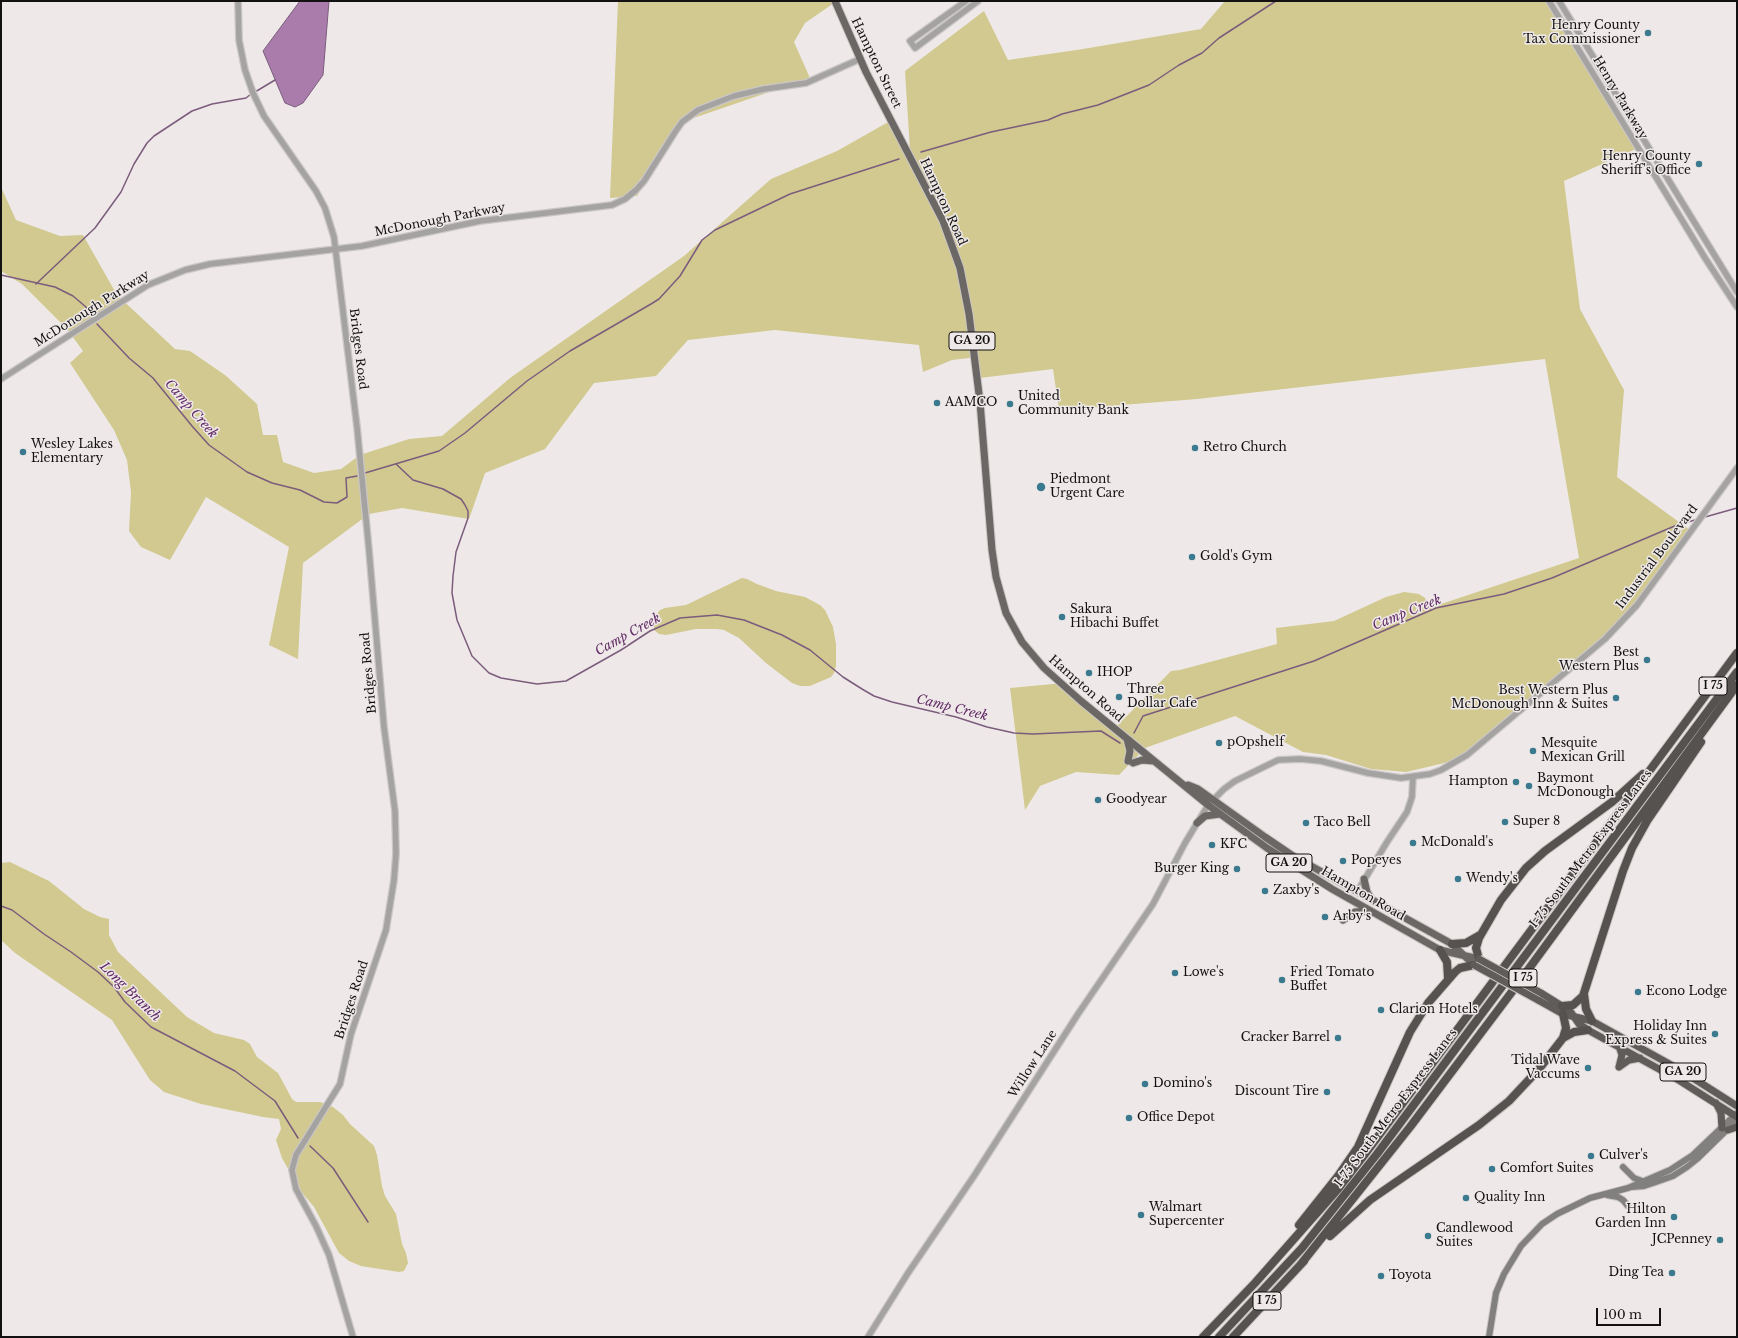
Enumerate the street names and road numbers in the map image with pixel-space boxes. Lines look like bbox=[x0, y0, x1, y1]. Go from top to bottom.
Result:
street label: Hampton Street bbox=[848, 15, 904, 111]
street label: Henry Parkway bbox=[1589, 54, 1651, 142]
street label: Hampton Road bbox=[916, 156, 970, 248]
street label: McDonough Parkway bbox=[373, 200, 507, 240]
street label: McDonough Parkway bbox=[32, 268, 152, 350]
street label: Bridges Road bbox=[346, 307, 370, 391]
road number: GA 20 bbox=[949, 332, 995, 350]
street label: Industrial Boulevard bbox=[1613, 502, 1701, 612]
street label: Bridges Road bbox=[358, 632, 380, 714]
street label: Hampton Road bbox=[1046, 652, 1126, 726]
road number: I 75 bbox=[1699, 677, 1727, 695]
street label: I-75 South Metro Express Lanes bbox=[1527, 767, 1655, 931]
road number: GA 20 bbox=[1266, 854, 1312, 872]
street label: Hampton Road bbox=[1318, 864, 1408, 924]
street label: Bridges Road bbox=[332, 959, 372, 1041]
road number: I 75 bbox=[1509, 969, 1537, 987]
street label: I-75 South Metro Express Lanes bbox=[1332, 1026, 1460, 1190]
street label: Willow Lane bbox=[1006, 1027, 1060, 1101]
road number: GA 20 bbox=[1660, 1063, 1706, 1081]
road number: I 75 bbox=[1253, 1292, 1281, 1310]

